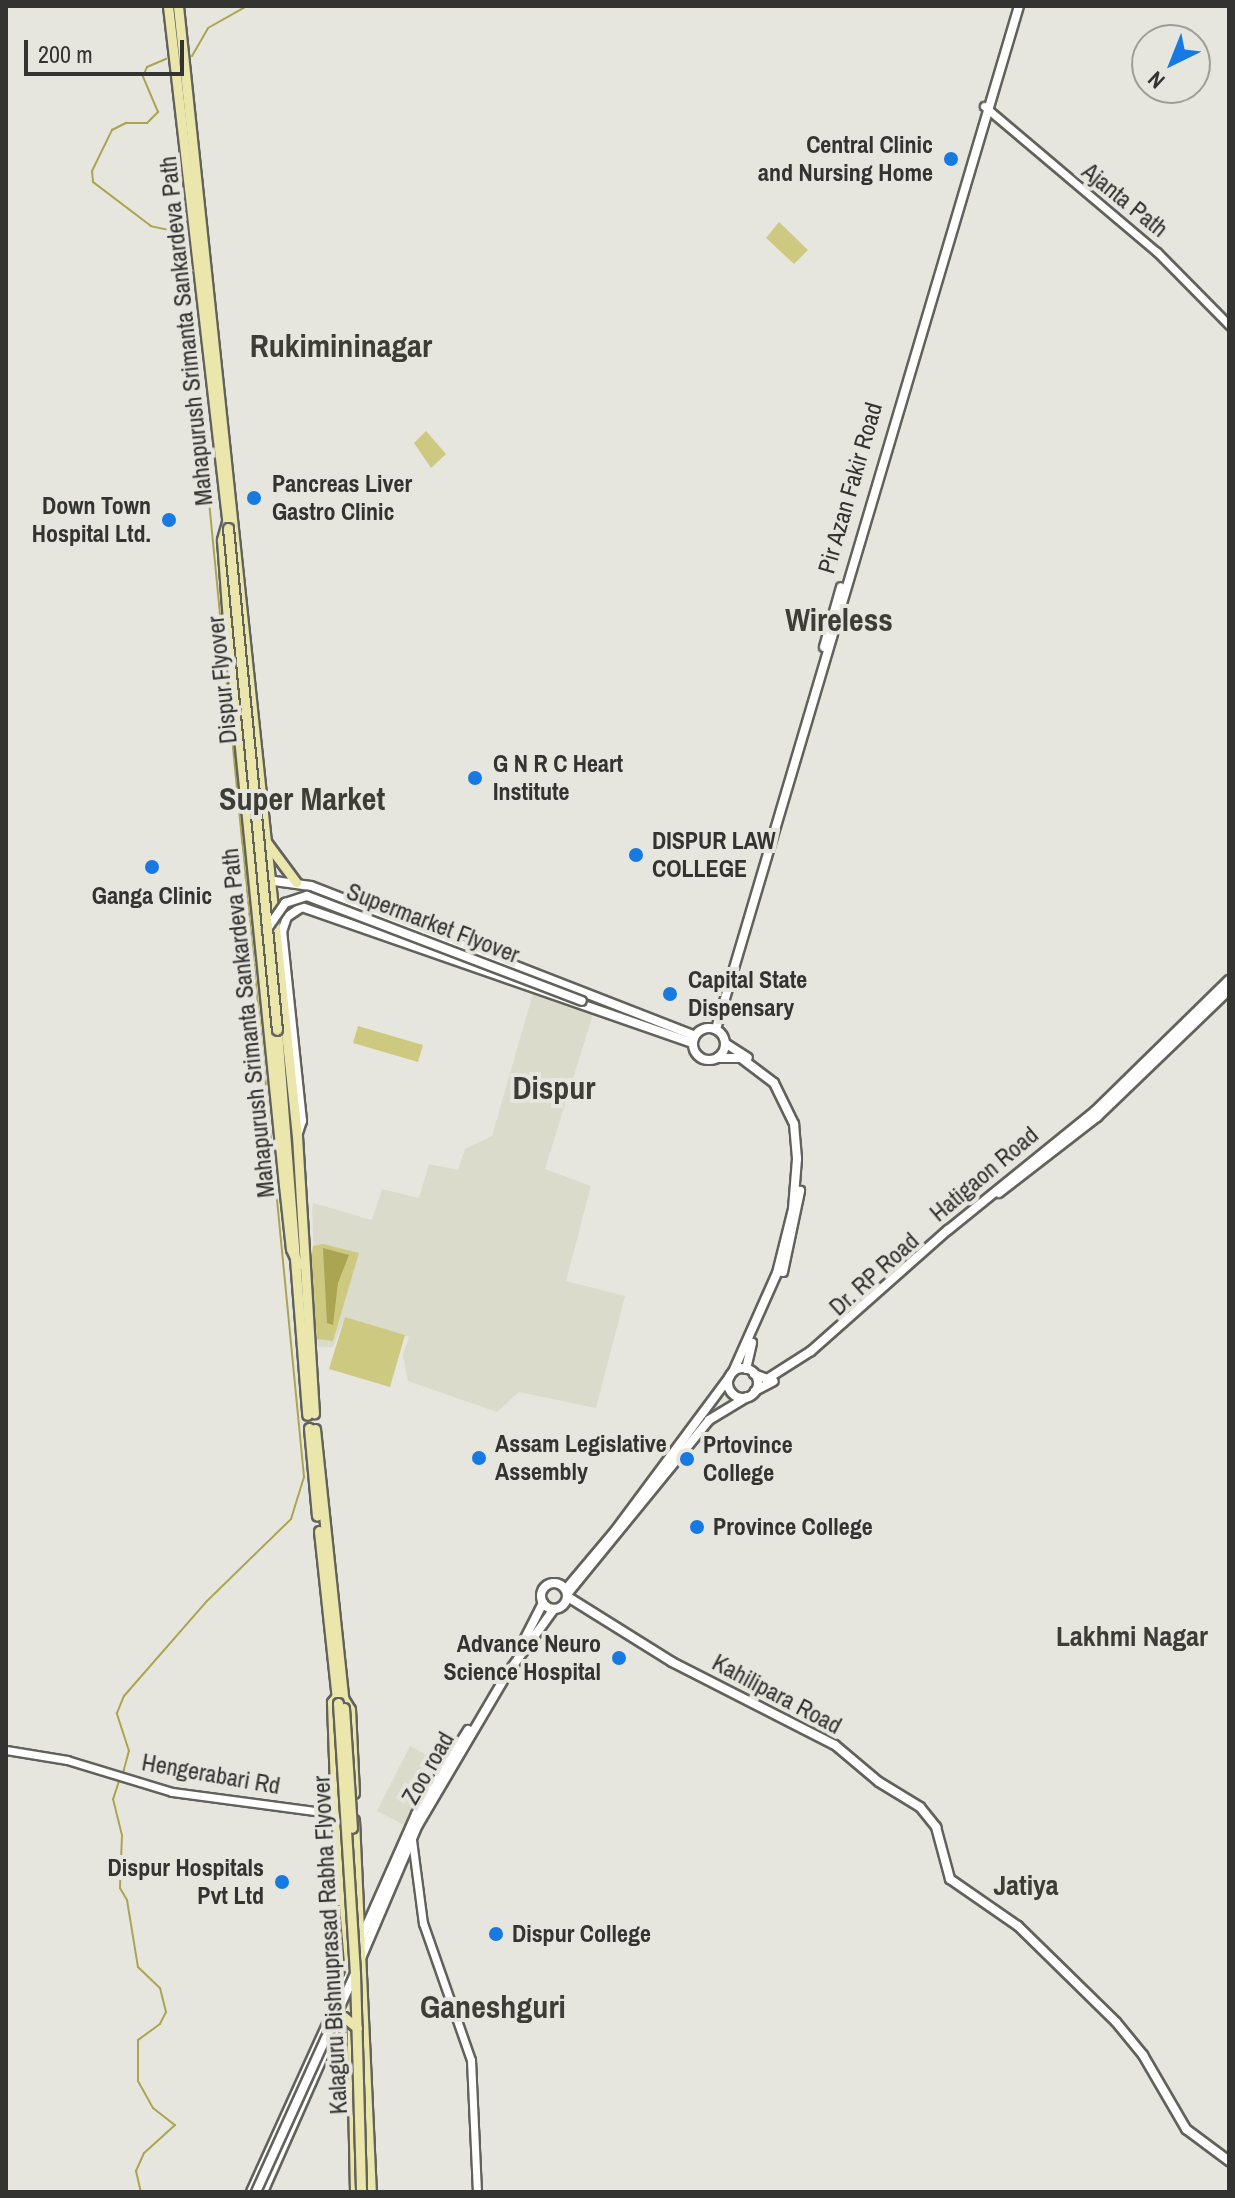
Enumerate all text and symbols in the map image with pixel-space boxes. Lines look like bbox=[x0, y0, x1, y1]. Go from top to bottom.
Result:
scale bar bbox=[28, 24, 188, 74]
north arrow bbox=[1131, 24, 1211, 104]
text: 200 m bbox=[38, 38, 93, 70]
text: N bbox=[1141, 65, 1171, 96]
place label: Central Clinic and Nursing Home bbox=[758, 131, 933, 187]
marker: Central Clinic and Nursing Home bbox=[940, 148, 962, 170]
street label: Mahapurush Srimanta Sankardeva Path bbox=[153, 155, 219, 507]
street label: Ajanta Path bbox=[1076, 157, 1174, 243]
district label: Rukimininagar bbox=[250, 327, 432, 365]
street label: Pir Azan Fakir Road bbox=[812, 399, 888, 577]
place label: Pancreas Liver Gastro Clinic bbox=[272, 470, 412, 526]
marker: Pancreas Liver Gastro Clinic bbox=[243, 487, 265, 509]
place label: Down Town Hospital Ltd. bbox=[32, 492, 151, 548]
marker: Down Town Hospital Ltd. bbox=[158, 509, 180, 531]
district label: Wireless bbox=[785, 601, 893, 639]
street label: Dispur Flyover bbox=[201, 615, 243, 745]
place label: G N R C Heart Institute bbox=[493, 750, 623, 806]
marker: G N R C Heart Institute bbox=[464, 767, 486, 789]
district label: Super Market bbox=[219, 780, 385, 818]
place label: DISPUR LAW COLLEGE bbox=[652, 827, 776, 883]
marker: DISPUR LAW COLLEGE bbox=[627, 846, 645, 864]
street label: Mahapurush Srimanta Sankardeva Path bbox=[215, 847, 281, 1199]
marker: Ganga Clinic bbox=[141, 856, 163, 878]
street label: Supermarket Flyover bbox=[343, 877, 523, 969]
place label: Ganga Clinic bbox=[92, 882, 212, 910]
place label: Capital State Dispensary bbox=[688, 966, 807, 1022]
marker: Capital State Dispensary bbox=[659, 983, 681, 1005]
district label: Dispur bbox=[512, 1069, 596, 1107]
street label: Hatigaon Road bbox=[924, 1120, 1044, 1228]
street label: Dr. RP Road bbox=[823, 1226, 925, 1322]
place label: Assam Legislative Assembly bbox=[495, 1430, 667, 1486]
place label: Prtovince College bbox=[703, 1431, 793, 1487]
marker: Assam Legislative Assembly bbox=[470, 1449, 488, 1467]
marker: Prtovince College bbox=[678, 1450, 696, 1468]
place label: Province College bbox=[713, 1513, 873, 1541]
marker: Province College bbox=[688, 1518, 706, 1536]
district label: Lakhmi Nagar bbox=[1056, 1619, 1208, 1653]
place label: Advance Neuro Science Hospital bbox=[443, 1630, 601, 1686]
marker: Advance Neuro Science Hospital bbox=[608, 1647, 630, 1669]
street label: Kahilipara Road bbox=[707, 1648, 847, 1740]
street label: Zoo road bbox=[396, 1727, 460, 1809]
street label: Hengerabari Rd bbox=[140, 1748, 282, 1800]
street label: Kalaguru Bishnuprasad Rabha Flyover bbox=[307, 1775, 353, 2115]
place label: Dispur Hospitals Pvt Ltd bbox=[108, 1854, 264, 1910]
district label: Jatiya bbox=[993, 1868, 1059, 1902]
marker: Dispur Hospitals Pvt Ltd bbox=[271, 1871, 293, 1893]
place label: Dispur College bbox=[512, 1920, 651, 1948]
marker: Dispur College bbox=[487, 1925, 505, 1943]
district label: Ganeshguri bbox=[420, 1988, 566, 2026]

